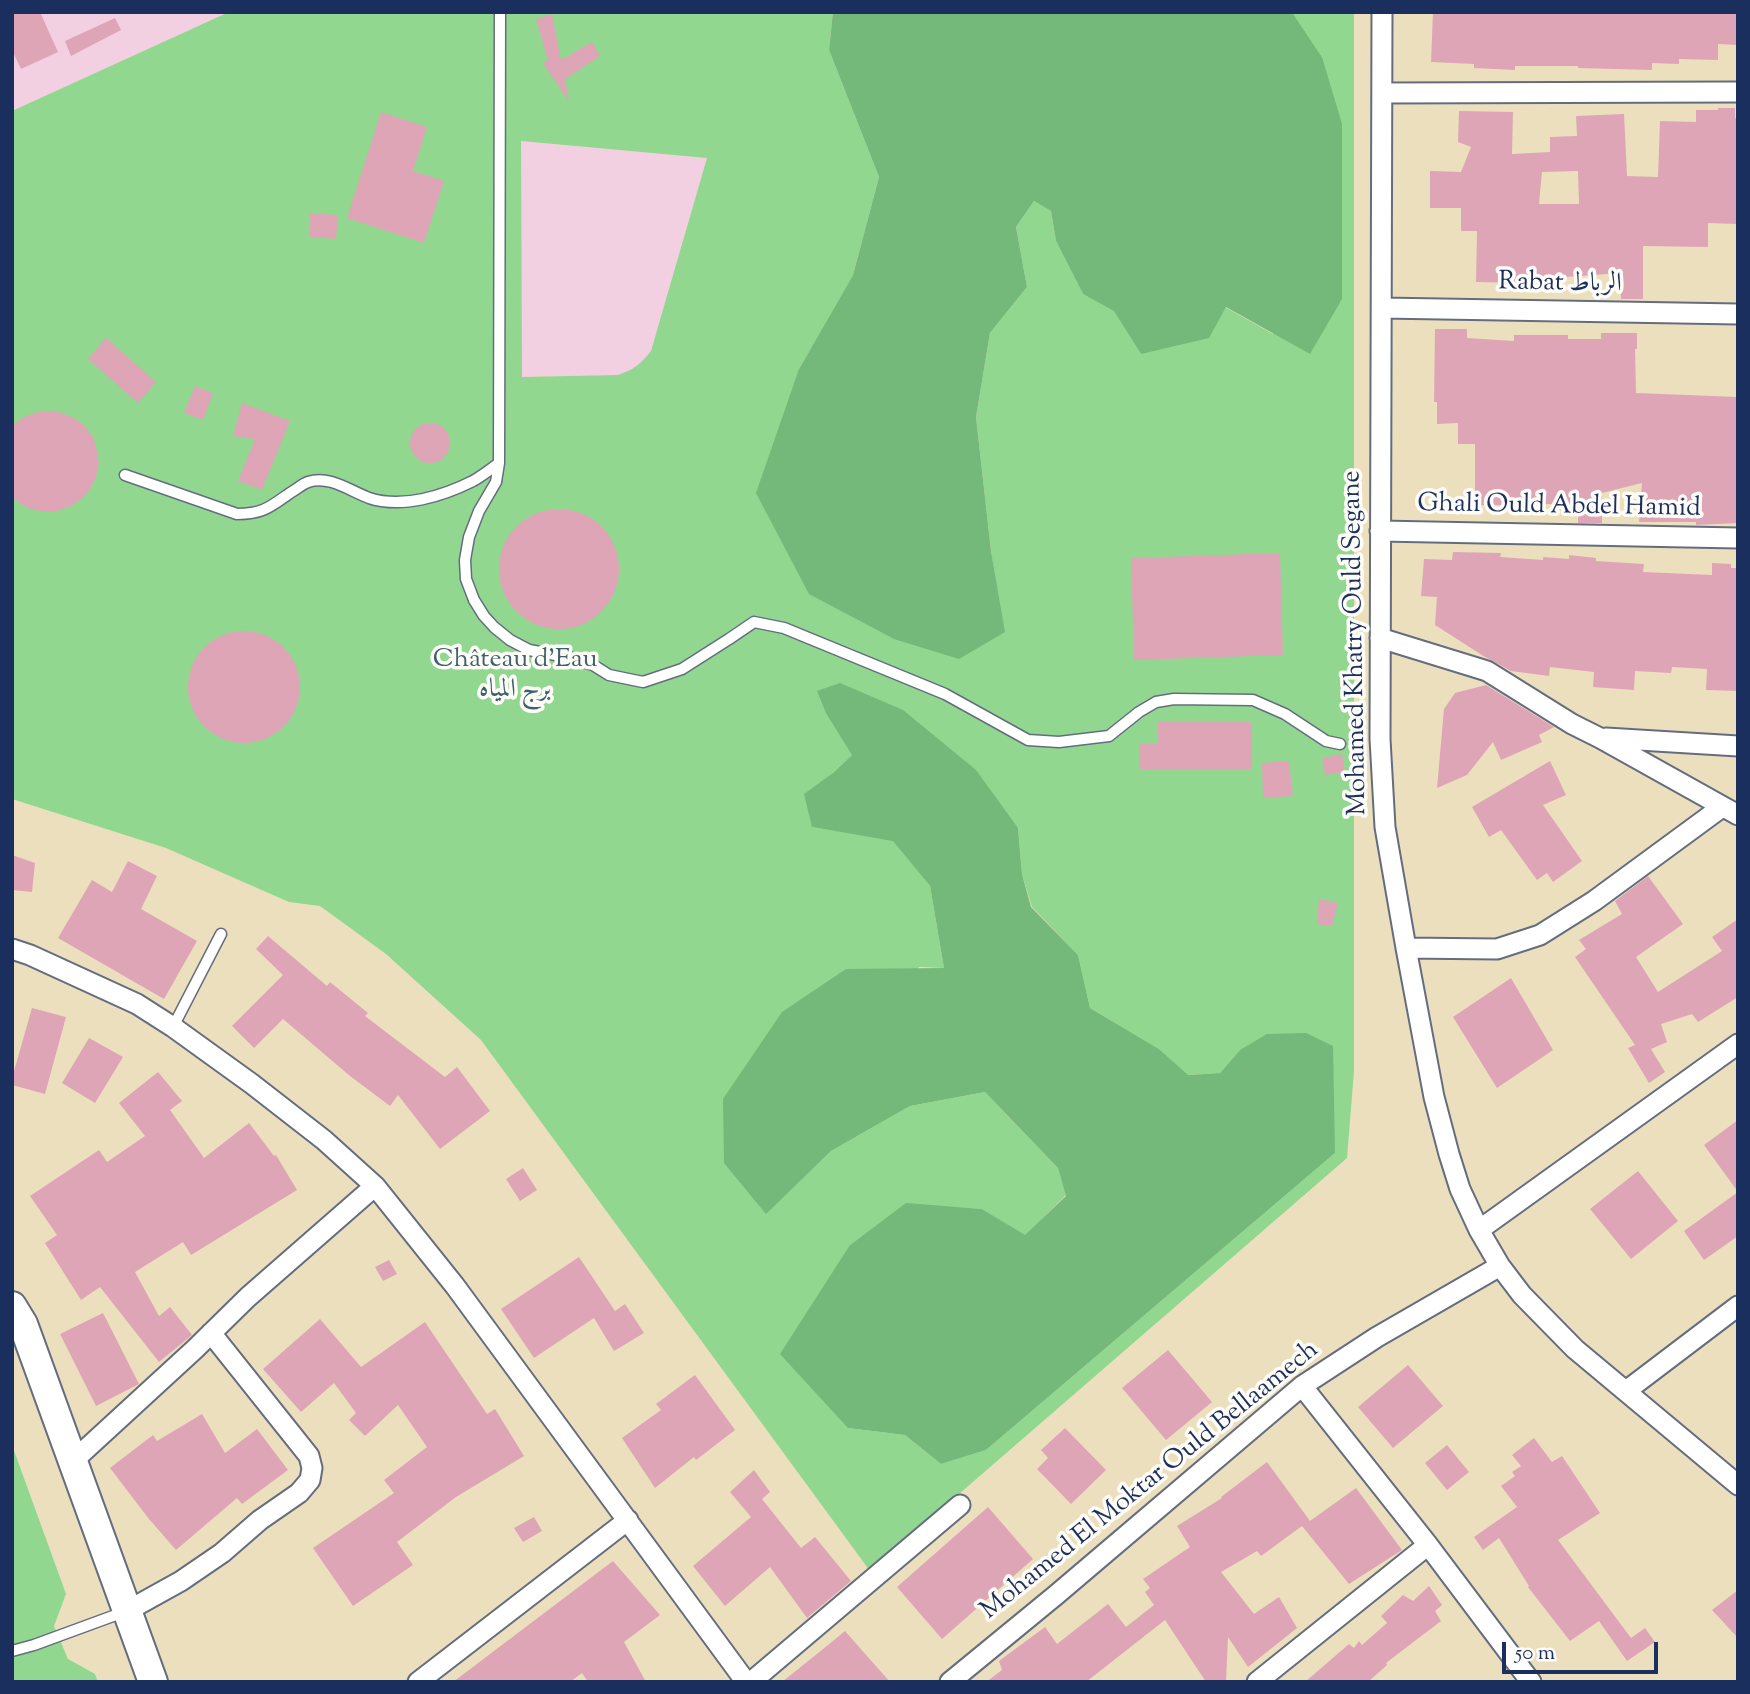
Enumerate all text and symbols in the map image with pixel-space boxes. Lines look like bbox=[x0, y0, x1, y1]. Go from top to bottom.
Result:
street label: Rabat الرباط bbox=[1498, 268, 1622, 302]
street label: Mohamed Khatry Ould Segane bbox=[1338, 470, 1376, 816]
street label: Ghali Ould Abdel Hamid bbox=[1417, 490, 1701, 526]
park label: Château d'Eau برج المياه bbox=[433, 646, 597, 708]
street label: Mohamed El Moktar Ould Bellaamech bbox=[976, 1336, 1326, 1628]
scale bar bbox=[1505, 1628, 1661, 1672]
text: 50 m bbox=[1515, 1639, 1555, 1669]

